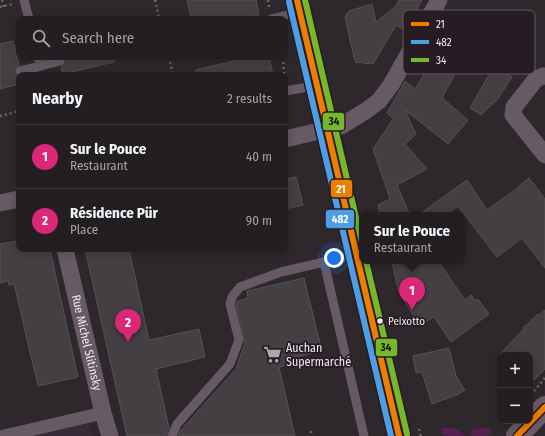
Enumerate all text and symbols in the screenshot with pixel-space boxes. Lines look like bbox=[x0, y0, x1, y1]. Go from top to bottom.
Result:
legend bbox=[403, 10, 535, 74]
search box bbox=[16, 16, 288, 60]
text: 21 bbox=[436, 18, 445, 31]
icon: search bbox=[30, 27, 52, 49]
text: Search here bbox=[62, 29, 134, 47]
text: 482 bbox=[436, 36, 452, 49]
text: 34 bbox=[436, 54, 447, 67]
text: Nearby bbox=[32, 88, 83, 109]
text: 2 results bbox=[227, 91, 272, 106]
line badge: 34 bbox=[322, 112, 345, 131]
text: 34 bbox=[328, 115, 340, 128]
text: Sur le Pouce bbox=[70, 140, 146, 158]
text: 1 bbox=[42, 149, 48, 164]
text: 40 m bbox=[246, 149, 272, 164]
text: Restaurant bbox=[70, 158, 128, 173]
line badge: 21 bbox=[330, 179, 353, 198]
text: 21 bbox=[335, 183, 346, 196]
text: Résidence Pür bbox=[70, 204, 158, 222]
line badge: 482 bbox=[325, 209, 355, 229]
popup bbox=[359, 212, 465, 264]
text: 2 bbox=[42, 213, 48, 228]
text: 90 m bbox=[246, 213, 272, 228]
text: 482 bbox=[332, 213, 348, 226]
text: Place bbox=[70, 222, 98, 237]
text: Sur le Pouce bbox=[374, 222, 450, 240]
text: Restaurant bbox=[374, 240, 432, 255]
your location bbox=[324, 248, 344, 268]
pin: 1 bbox=[399, 277, 425, 310]
street label: Rue Michel Slitinsky bbox=[69, 293, 105, 393]
pin: 2 bbox=[115, 309, 141, 342]
place label: Peixotto bbox=[388, 315, 425, 328]
marker: Peixotto bbox=[375, 316, 385, 326]
line badge: 34 bbox=[375, 338, 398, 357]
place label: Auchan Supermarché bbox=[286, 341, 351, 369]
text: 34 bbox=[380, 341, 392, 354]
supermarket icon: Auchan Supermarché bbox=[263, 345, 283, 365]
map controls bbox=[497, 352, 533, 424]
button: + bbox=[497, 352, 533, 388]
button: − bbox=[497, 388, 533, 424]

